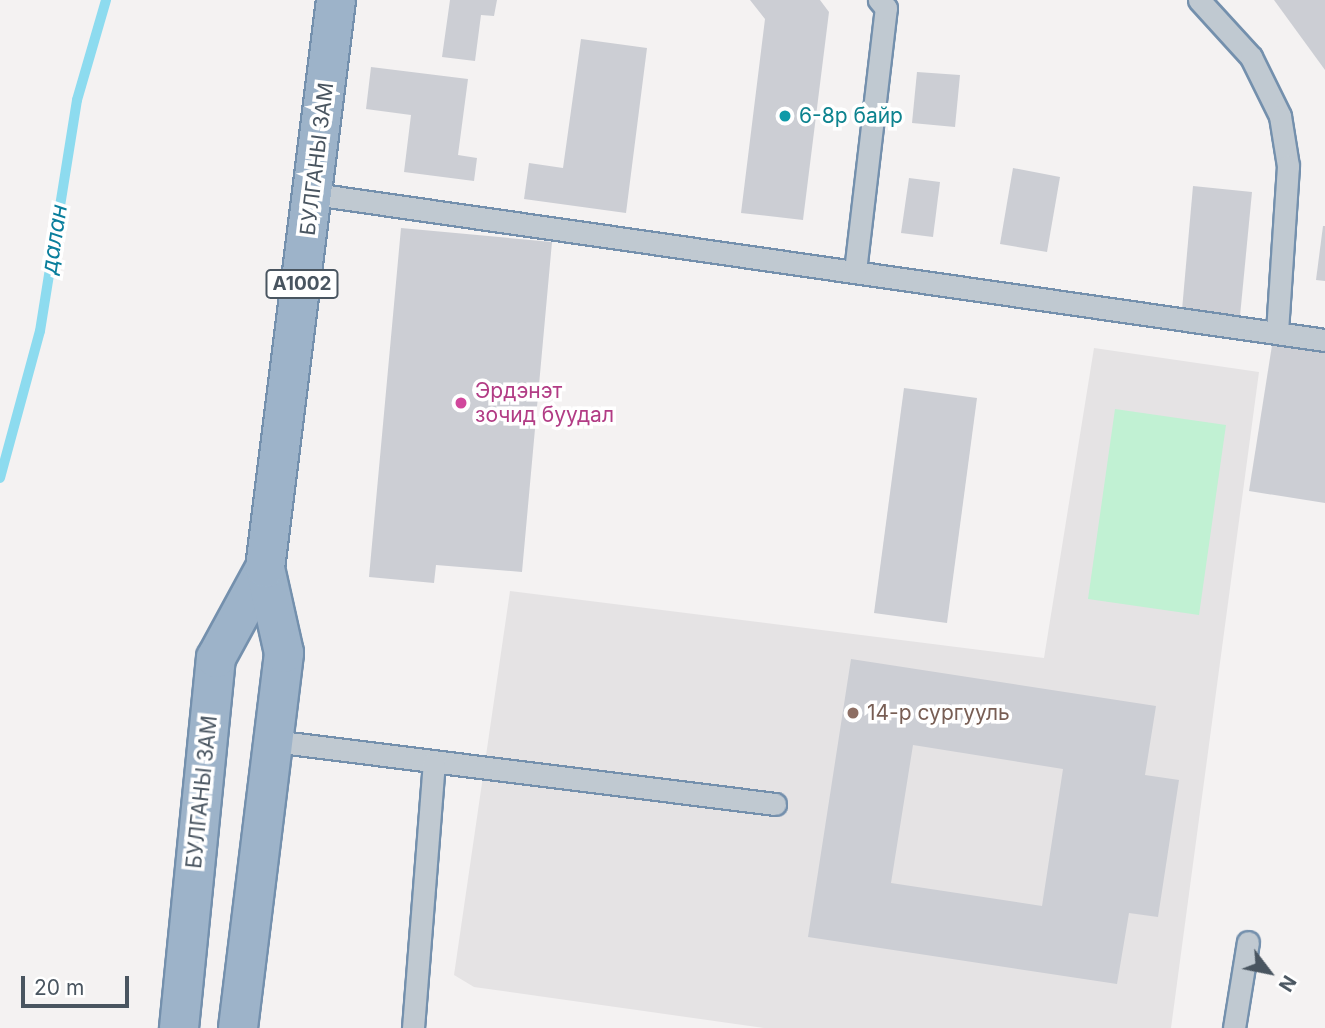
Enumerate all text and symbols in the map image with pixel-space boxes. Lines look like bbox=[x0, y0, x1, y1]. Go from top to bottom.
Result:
street label: БУЛГАНЫ ЗАМ bbox=[295, 81, 339, 237]
place label: 6-8р байр bbox=[799, 103, 903, 129]
marker: 6-8р байр bbox=[777, 108, 793, 124]
water label: далан bbox=[35, 202, 73, 276]
road number: A1002 bbox=[265, 268, 339, 300]
place label: Эрдэнэт зочид буудал bbox=[475, 378, 614, 428]
marker: Эрдэнэт зочид буудал bbox=[453, 395, 469, 411]
place label: 14-р сургууль bbox=[867, 700, 1010, 726]
marker: 14-р сургууль bbox=[845, 705, 861, 721]
street label: БУЛГАНЫ ЗАМ bbox=[181, 714, 223, 870]
north arrow bbox=[1234, 937, 1304, 1007]
scale bar bbox=[24, 962, 133, 1006]
text: N bbox=[1274, 971, 1301, 996]
text: 20 m bbox=[34, 975, 84, 1000]

